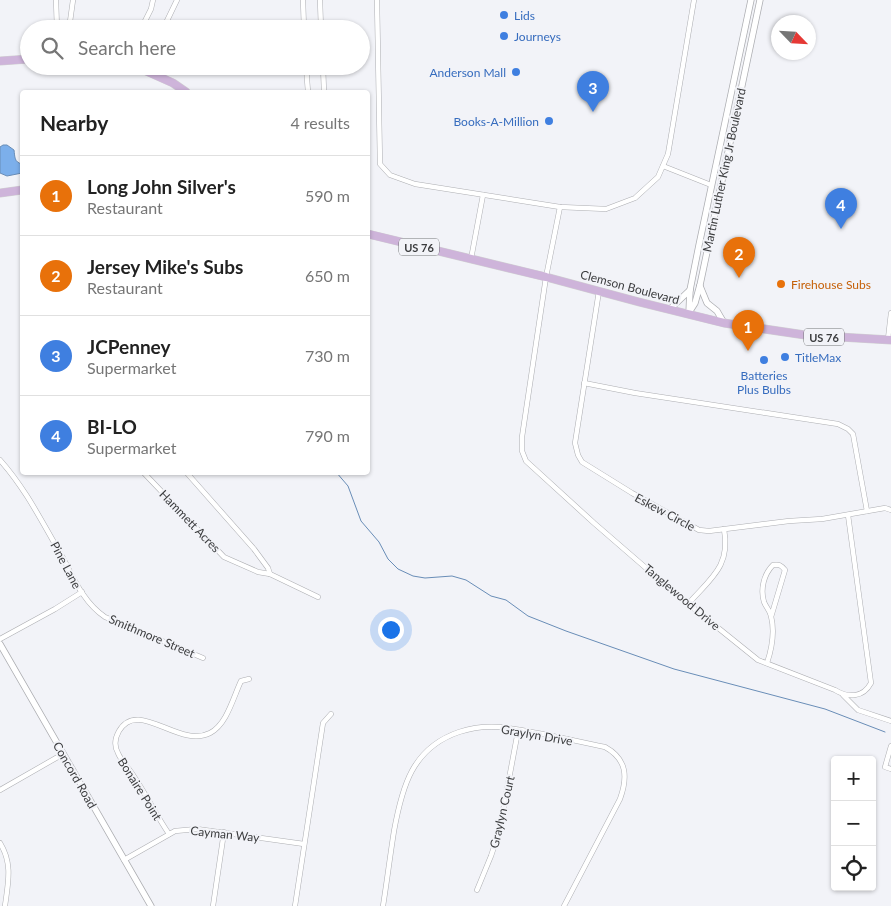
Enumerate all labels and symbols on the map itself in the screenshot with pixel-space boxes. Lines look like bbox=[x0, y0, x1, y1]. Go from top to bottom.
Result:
place label: Lids bbox=[514, 8, 535, 23]
marker: Lids bbox=[498, 9, 510, 21]
north arrow bbox=[771, 15, 816, 60]
place label: Journeys bbox=[514, 29, 561, 44]
marker: Journeys bbox=[498, 30, 510, 42]
place label: Anderson Mall bbox=[429, 65, 506, 80]
marker: Anderson Mall bbox=[510, 66, 522, 78]
pin: 3 bbox=[577, 71, 609, 112]
street label: Martin Luther King Jr Boulevard bbox=[699, 87, 749, 253]
place label: Books-A-Million bbox=[453, 114, 539, 129]
marker: Books-A-Million bbox=[543, 115, 555, 127]
pin: 4 bbox=[825, 188, 857, 229]
pin: 2 bbox=[723, 237, 755, 278]
road number: US 76 bbox=[399, 238, 439, 256]
street label: Clemson Boulevard bbox=[579, 267, 681, 307]
place label: Firehouse Subs bbox=[791, 277, 871, 292]
marker: Firehouse Subs bbox=[775, 278, 787, 290]
pin: 1 bbox=[732, 310, 764, 351]
road number: US 76 bbox=[804, 328, 844, 346]
place label: TitleMax bbox=[795, 350, 841, 365]
marker: TitleMax bbox=[779, 351, 791, 363]
marker: Batteries Plus Bulbs bbox=[758, 354, 770, 366]
place label: Batteries Plus Bulbs bbox=[737, 368, 791, 397]
street label: Hammett Acres bbox=[156, 487, 224, 555]
street label: Eskew Circle bbox=[632, 490, 698, 534]
street label: Pine Lane bbox=[47, 539, 85, 591]
street label: Tanglewood Drive bbox=[641, 561, 723, 633]
street label: Smithmore Street bbox=[107, 611, 198, 661]
your location bbox=[378, 617, 404, 643]
street label: Graylyn Drive bbox=[500, 721, 574, 749]
street label: Concord Road bbox=[50, 739, 100, 811]
street label: Bonaire Point bbox=[115, 755, 166, 824]
street label: Graylyn Court bbox=[486, 774, 518, 850]
street label: Cayman Way bbox=[190, 823, 261, 845]

